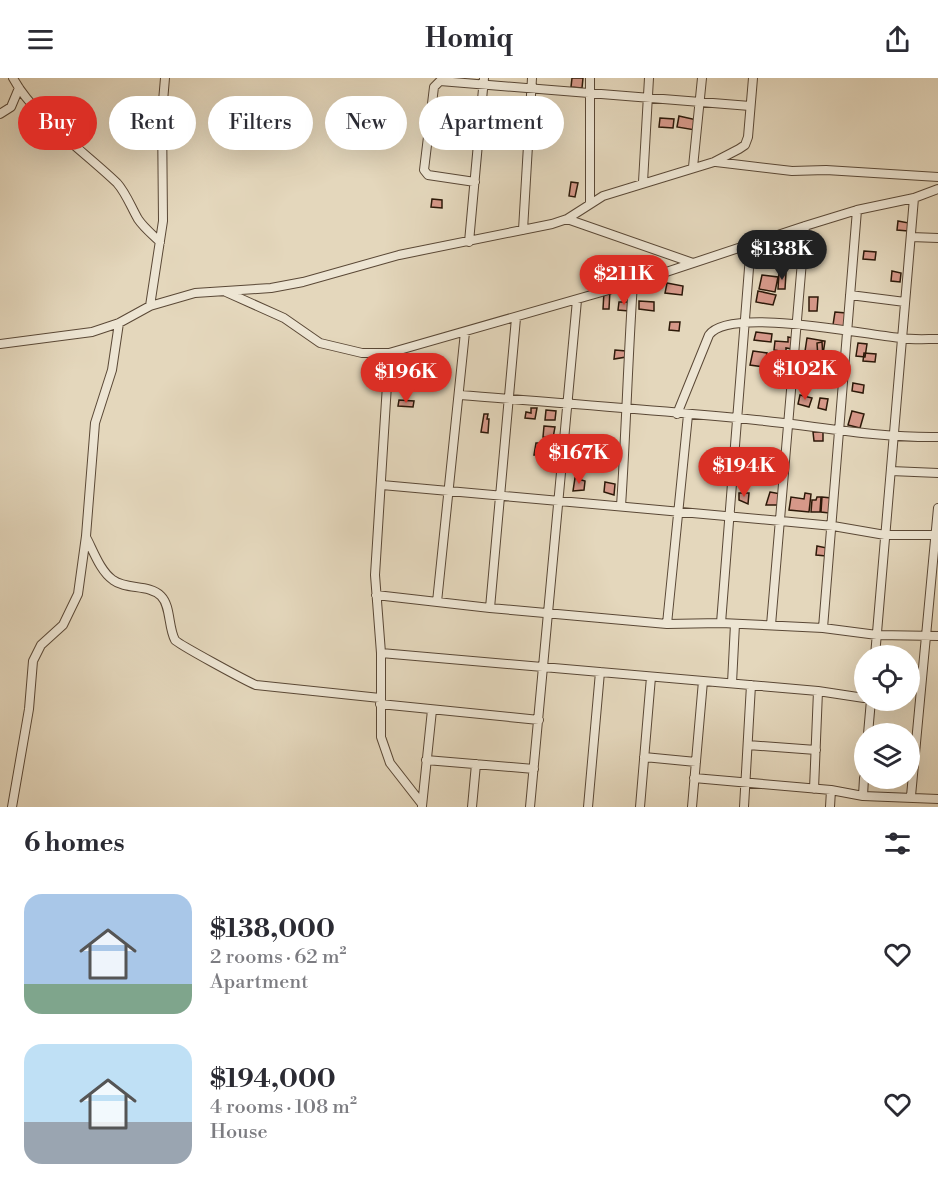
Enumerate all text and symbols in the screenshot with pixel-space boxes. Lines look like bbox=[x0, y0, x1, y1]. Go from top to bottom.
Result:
text: Homiq bbox=[425, 22, 513, 56]
icon: menu bbox=[24, 23, 57, 56]
icon: share bbox=[881, 23, 914, 56]
chip: Buy bbox=[18, 96, 97, 150]
chip: Rent bbox=[109, 96, 196, 150]
chip: Filters bbox=[208, 96, 313, 150]
chip: New bbox=[325, 96, 407, 150]
chip: Apartment bbox=[419, 96, 564, 150]
pin: $138K bbox=[740, 230, 824, 281]
text: $138K bbox=[751, 237, 813, 262]
pin: $211K bbox=[582, 255, 666, 306]
text: $211K bbox=[594, 262, 654, 287]
pin: $102K bbox=[763, 350, 847, 401]
pin: $196K bbox=[364, 353, 448, 404]
text: $102K bbox=[773, 357, 837, 382]
text: $196K bbox=[375, 360, 437, 385]
pin: $167K bbox=[537, 434, 621, 485]
text: $167K bbox=[549, 441, 609, 466]
pin: $194K bbox=[702, 447, 786, 498]
text: $194K bbox=[712, 454, 776, 479]
map controls bbox=[854, 645, 920, 789]
button: locate bbox=[854, 645, 920, 711]
button: layers bbox=[854, 723, 920, 789]
text: 6 homes bbox=[24, 827, 125, 859]
icon: filters bbox=[881, 827, 914, 860]
text: $138,000 bbox=[210, 913, 335, 945]
icon: home bbox=[72, 918, 144, 990]
icon: heart bbox=[881, 938, 914, 971]
text: 2 rooms · 62 m² bbox=[210, 945, 346, 970]
text: Apartment bbox=[210, 970, 308, 995]
text: $194,000 bbox=[210, 1063, 336, 1095]
icon: home bbox=[72, 1068, 144, 1140]
icon: heart bbox=[881, 1088, 914, 1121]
text: 4 rooms · 108 m² bbox=[210, 1095, 357, 1120]
text: House bbox=[210, 1120, 268, 1145]

